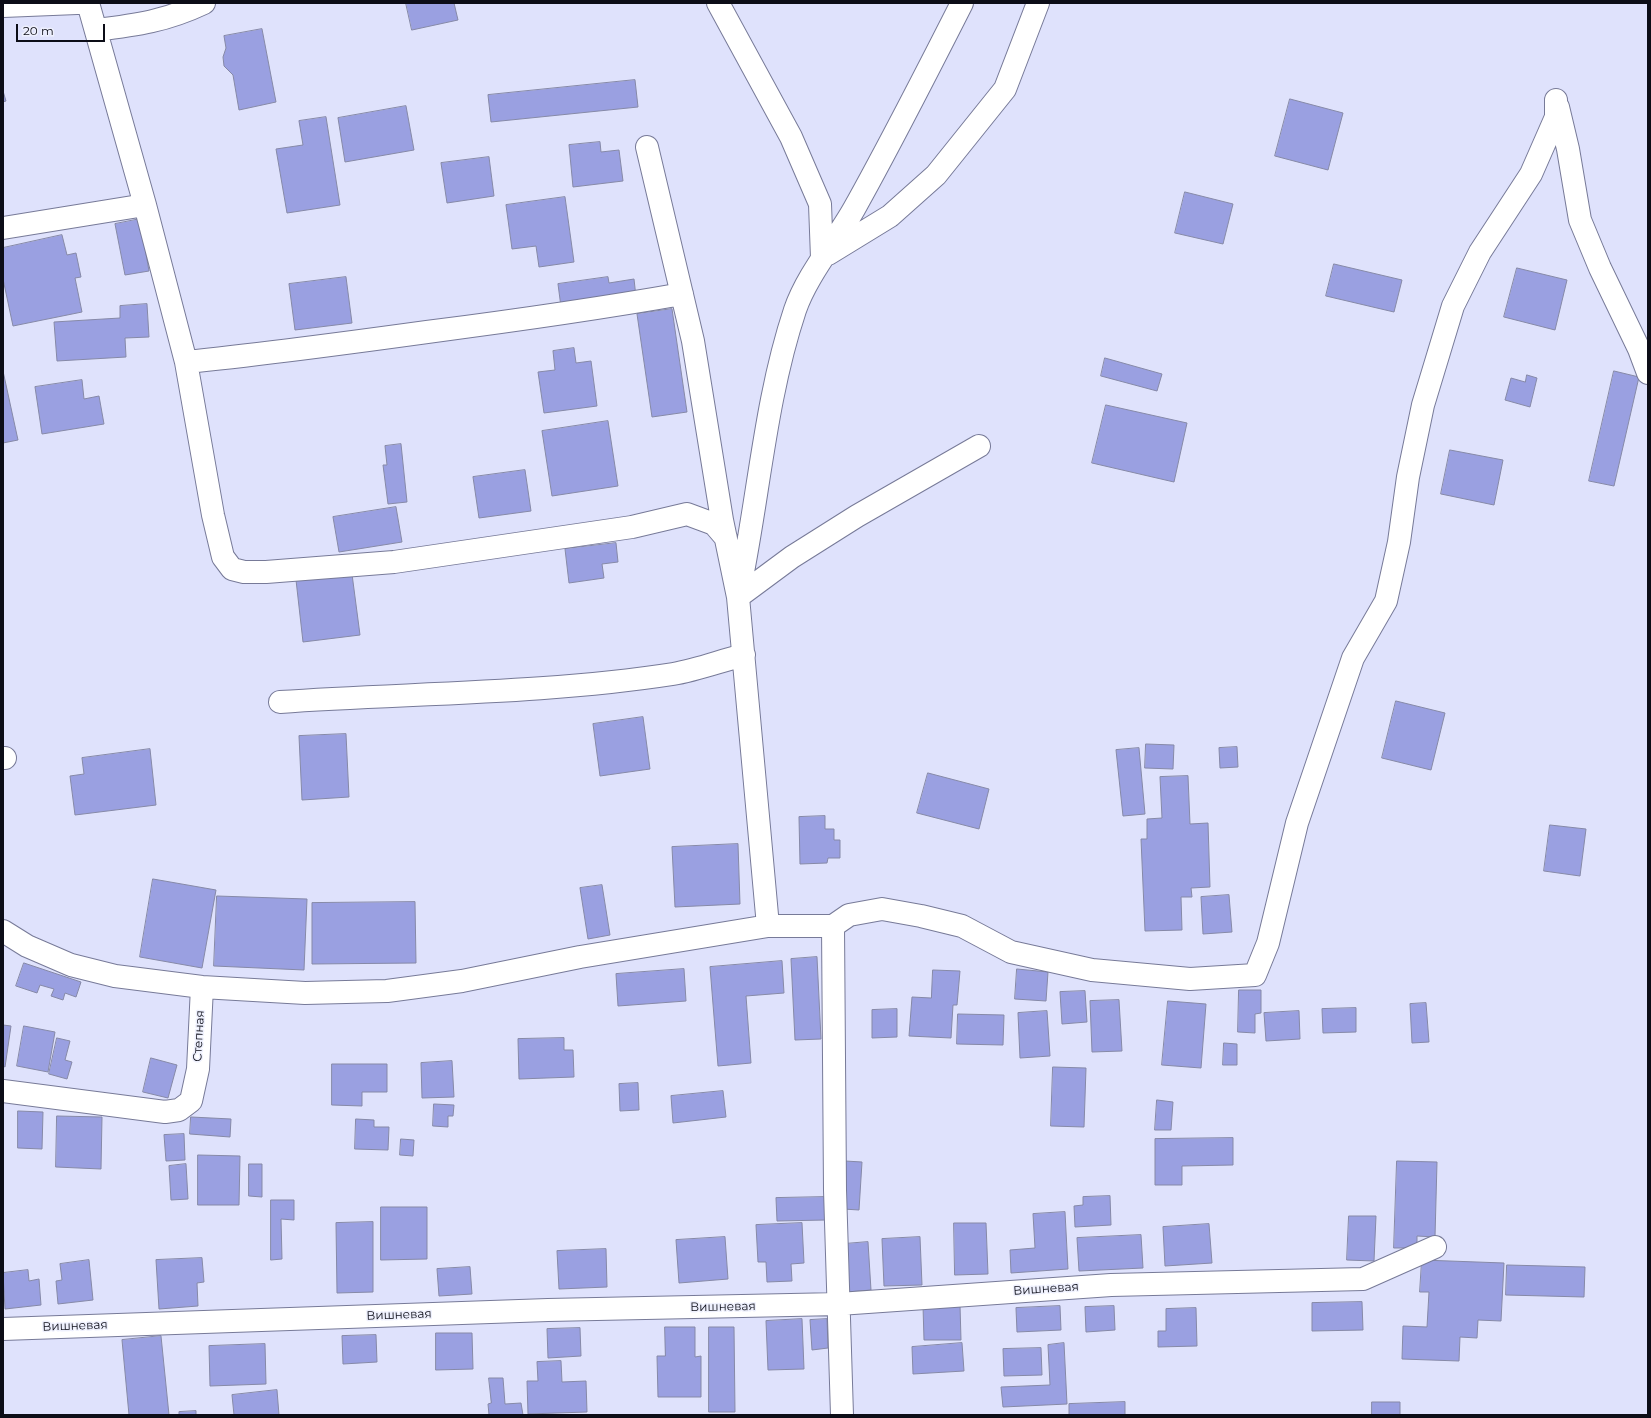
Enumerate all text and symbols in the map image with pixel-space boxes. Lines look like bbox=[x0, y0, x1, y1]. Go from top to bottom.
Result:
scale bar bbox=[18, 16, 107, 42]
text: 20 m bbox=[23, 23, 54, 38]
street label: Степная bbox=[190, 1010, 208, 1062]
street label: Вишневая bbox=[1013, 1280, 1079, 1298]
street label: Вишневая bbox=[690, 1299, 756, 1315]
street label: Вишневая bbox=[366, 1307, 432, 1323]
street label: Вишневая bbox=[42, 1318, 108, 1334]

